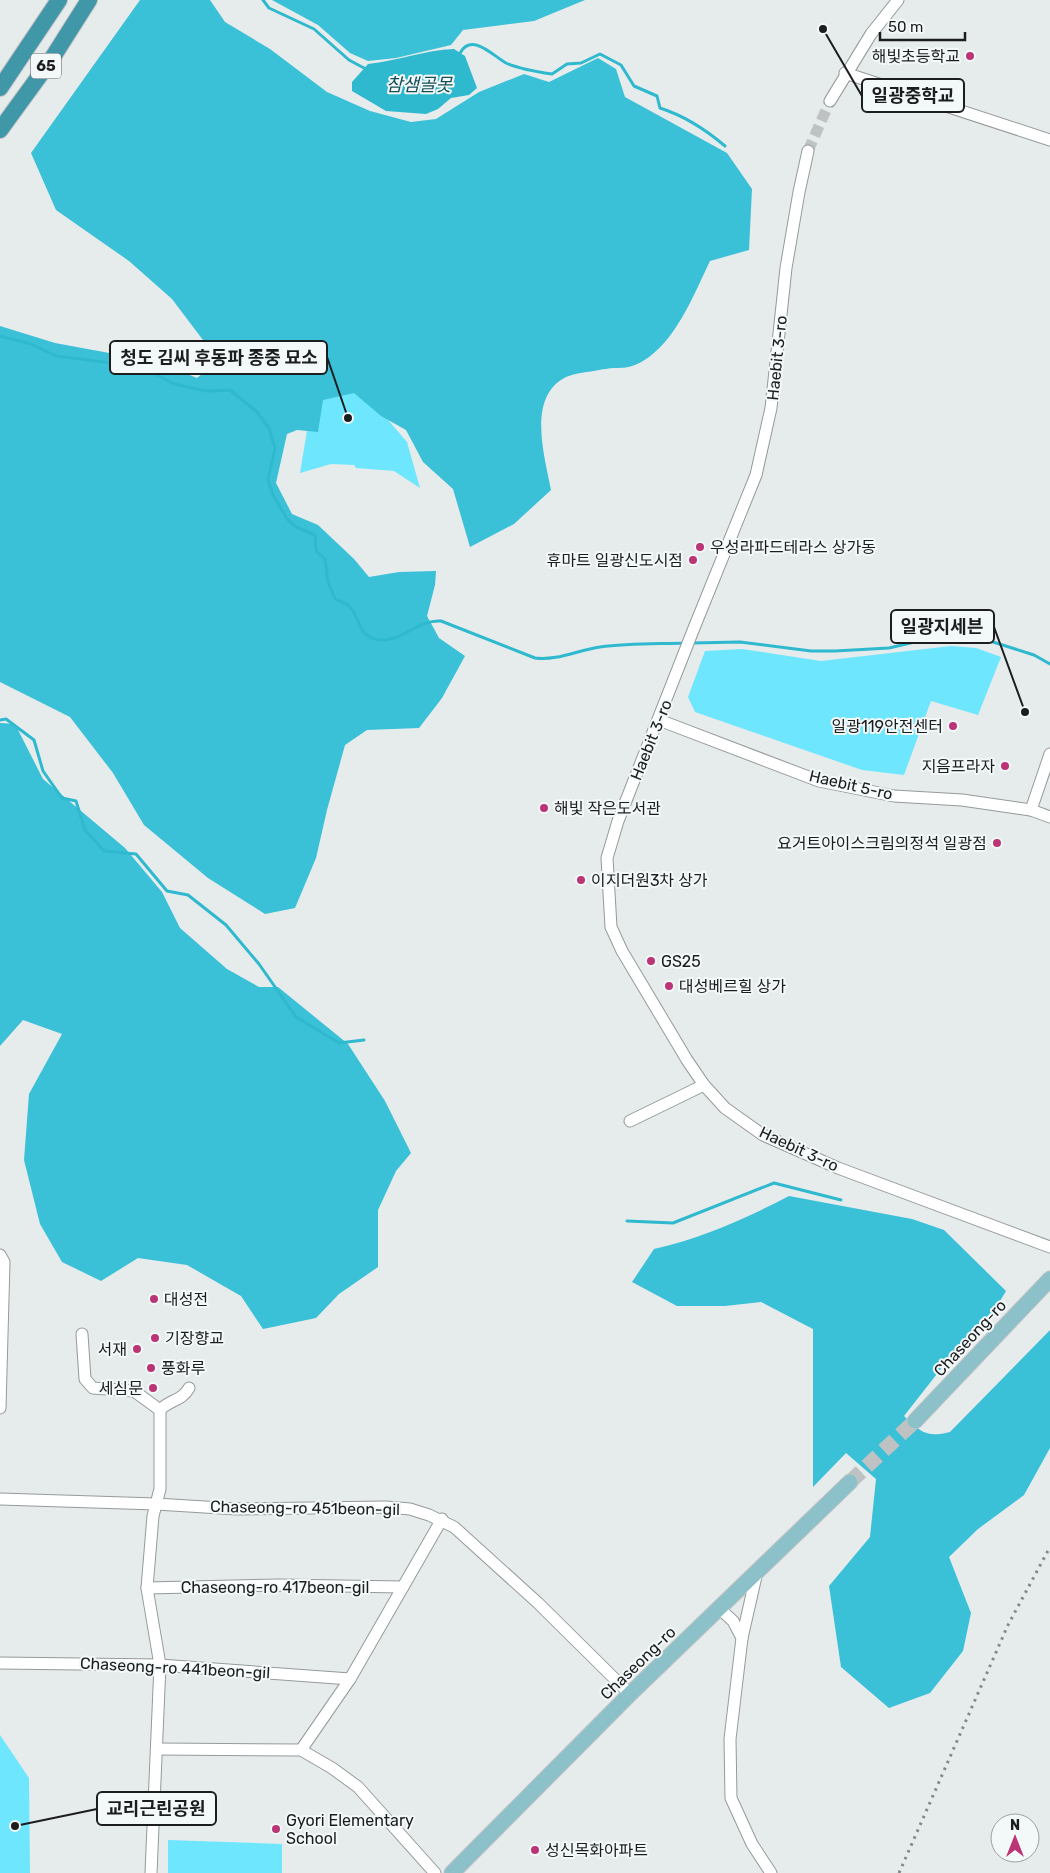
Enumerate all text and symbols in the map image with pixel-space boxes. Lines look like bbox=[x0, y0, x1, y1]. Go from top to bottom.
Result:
scale bar bbox=[880, 10, 965, 42]
text: 50 m bbox=[888, 18, 923, 36]
place label: 해빛초등학교 bbox=[872, 47, 960, 66]
marker: 해빛초등학교 bbox=[964, 50, 976, 62]
road number: 65 bbox=[31, 54, 61, 78]
water label: 참샘골못 bbox=[386, 74, 454, 96]
callout: 일광중학교 bbox=[862, 79, 964, 112]
text: 일광중학교 bbox=[872, 85, 954, 107]
street label: Haebit 3-ro bbox=[763, 315, 791, 401]
callout: 청도 김씨 후동파 종중 묘소 bbox=[110, 341, 327, 374]
text: 청도 김씨 후동파 종중 묘소 bbox=[120, 347, 318, 369]
place label: 우성라파드테라스 상가동 bbox=[710, 538, 876, 557]
marker: 우성라파드테라스 상가동 bbox=[694, 541, 706, 553]
place label: 휴마트 일광신도시점 bbox=[547, 551, 683, 570]
marker: 휴마트 일광신도시점 bbox=[687, 554, 699, 566]
callout: 일광지세븐 bbox=[891, 610, 994, 643]
text: 일광지세븐 bbox=[901, 616, 983, 638]
street label: Haebit 3-ro bbox=[626, 697, 676, 783]
place label: 일광119안전센터 bbox=[831, 717, 943, 736]
marker: 일광119안전센터 bbox=[947, 720, 959, 732]
place label: 지음프라자 bbox=[921, 757, 995, 776]
marker: 지음프라자 bbox=[999, 760, 1011, 772]
street label: Haebit 5-ro bbox=[807, 766, 895, 804]
place label: 해빛 작은도서관 bbox=[554, 799, 661, 818]
marker: 해빛 작은도서관 bbox=[538, 802, 550, 814]
place label: 요거트아이스크림의정석 일광점 bbox=[777, 834, 987, 853]
marker: 요거트아이스크림의정석 일광점 bbox=[991, 837, 1003, 849]
place label: 이지더원3차 상가 bbox=[591, 871, 708, 890]
marker: 이지더원3차 상가 bbox=[575, 874, 587, 886]
place label: GS25 bbox=[661, 952, 701, 971]
marker: GS25 bbox=[645, 955, 657, 967]
place label: 대성베르힐 상가 bbox=[679, 977, 786, 996]
marker: 대성베르힐 상가 bbox=[663, 980, 675, 992]
street label: Haebit 3-ro bbox=[756, 1122, 842, 1176]
place label: 대성전 bbox=[164, 1290, 208, 1309]
marker: 대성전 bbox=[148, 1293, 160, 1305]
street label: Chaseong-ro bbox=[930, 1296, 1010, 1380]
place label: 기장향교 bbox=[165, 1329, 224, 1348]
marker: 기장향교 bbox=[149, 1332, 161, 1344]
place label: 서재 bbox=[98, 1340, 127, 1359]
marker: 서재 bbox=[131, 1343, 143, 1355]
place label: 풍화루 bbox=[161, 1359, 205, 1378]
marker: 풍화루 bbox=[145, 1362, 157, 1374]
place label: 세심문 bbox=[99, 1379, 143, 1398]
marker: 세심문 bbox=[147, 1382, 159, 1394]
street label: Chaseong-ro 451beon-gil bbox=[210, 1497, 400, 1519]
street label: Chaseong-ro 417beon-gil bbox=[181, 1578, 369, 1597]
street label: Chaseong-ro bbox=[596, 1622, 680, 1704]
street label: Chaseong-ro 441beon-gil bbox=[79, 1654, 271, 1682]
callout: 교리근린공원 bbox=[97, 1792, 216, 1825]
text: 교리근린공원 bbox=[106, 1798, 206, 1820]
place label: Gyori Elementary School bbox=[286, 1811, 414, 1848]
north arrow bbox=[990, 1813, 1040, 1863]
text: N bbox=[1010, 1817, 1020, 1834]
marker: Gyori Elementary School bbox=[270, 1823, 282, 1835]
place label: 성신목화아파트 bbox=[545, 1841, 648, 1860]
marker: 성신목화아파트 bbox=[529, 1844, 541, 1856]

